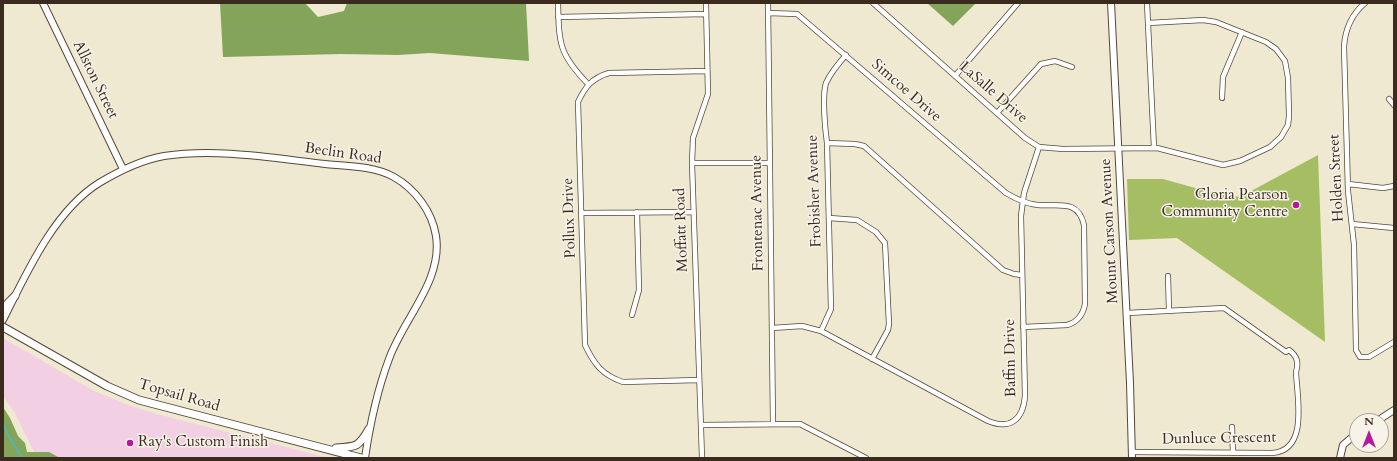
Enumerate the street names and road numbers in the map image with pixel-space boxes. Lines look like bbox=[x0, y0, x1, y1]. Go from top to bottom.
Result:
street label: Allston Street bbox=[68, 38, 122, 122]
street label: Simcoe Drive bbox=[867, 56, 945, 126]
street label: LaSalle Drive bbox=[955, 59, 1031, 127]
street label: Frobisher Avenue bbox=[804, 134, 826, 248]
street label: Holden Street bbox=[1326, 134, 1348, 222]
street label: Beclin Road bbox=[303, 140, 383, 168]
street label: Frontenac Avenue bbox=[748, 154, 768, 272]
street label: Mount Carson Avenue bbox=[1097, 158, 1123, 304]
street label: Pollux Drive bbox=[560, 177, 580, 259]
street label: Moffatt Road bbox=[672, 188, 692, 272]
street label: Baffin Drive bbox=[1001, 319, 1021, 397]
street label: Topsail Road bbox=[136, 376, 222, 416]
street label: Dunluce Crescent bbox=[1162, 429, 1276, 449]

